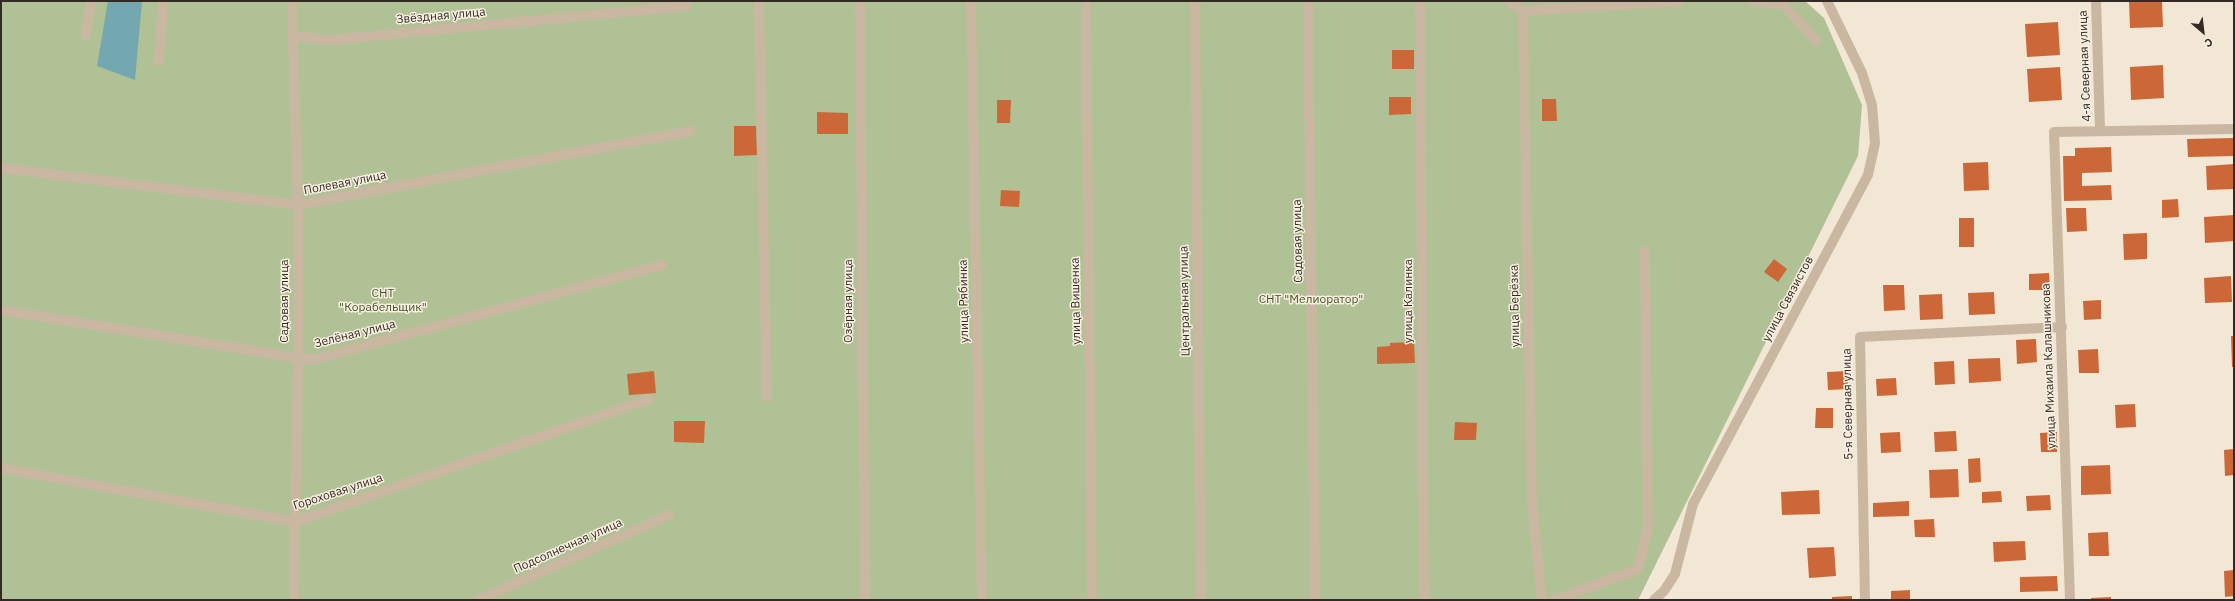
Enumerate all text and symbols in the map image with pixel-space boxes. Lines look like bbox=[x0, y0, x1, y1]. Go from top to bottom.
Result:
street label: Звёздная улица bbox=[396, 5, 486, 27]
street label: 4-я Северная улица bbox=[2076, 10, 2094, 122]
north arrow bbox=[2183, 12, 2223, 52]
text: С bbox=[2202, 35, 2215, 50]
street label: Полевая улица bbox=[302, 168, 388, 198]
street label: Садовая улица bbox=[1290, 199, 1306, 283]
street label: Центральная улица bbox=[1177, 246, 1193, 356]
street label: улица Связистов bbox=[1759, 254, 1817, 344]
street label: улица Вишенка bbox=[1068, 257, 1084, 345]
street label: Садовая улица bbox=[278, 259, 292, 343]
street label: Озёрная улица bbox=[842, 259, 856, 343]
street label: улица Рябинка bbox=[956, 259, 972, 343]
street label: улица Калинка bbox=[1402, 259, 1416, 343]
street label: улица Берёзка bbox=[1507, 265, 1523, 347]
street label: улица Михаила Калашникова bbox=[2039, 283, 2059, 449]
park label: СНТ "Корабельщик" bbox=[339, 287, 427, 315]
park label: СНТ "Мелиоратор" bbox=[1259, 293, 1363, 307]
street label: Зелёная улица bbox=[313, 317, 397, 351]
street label: 5-я Северная улица bbox=[1840, 348, 1856, 460]
street label: Гороховая улица bbox=[291, 471, 385, 513]
street label: Подсолнечная улица bbox=[511, 515, 625, 577]

